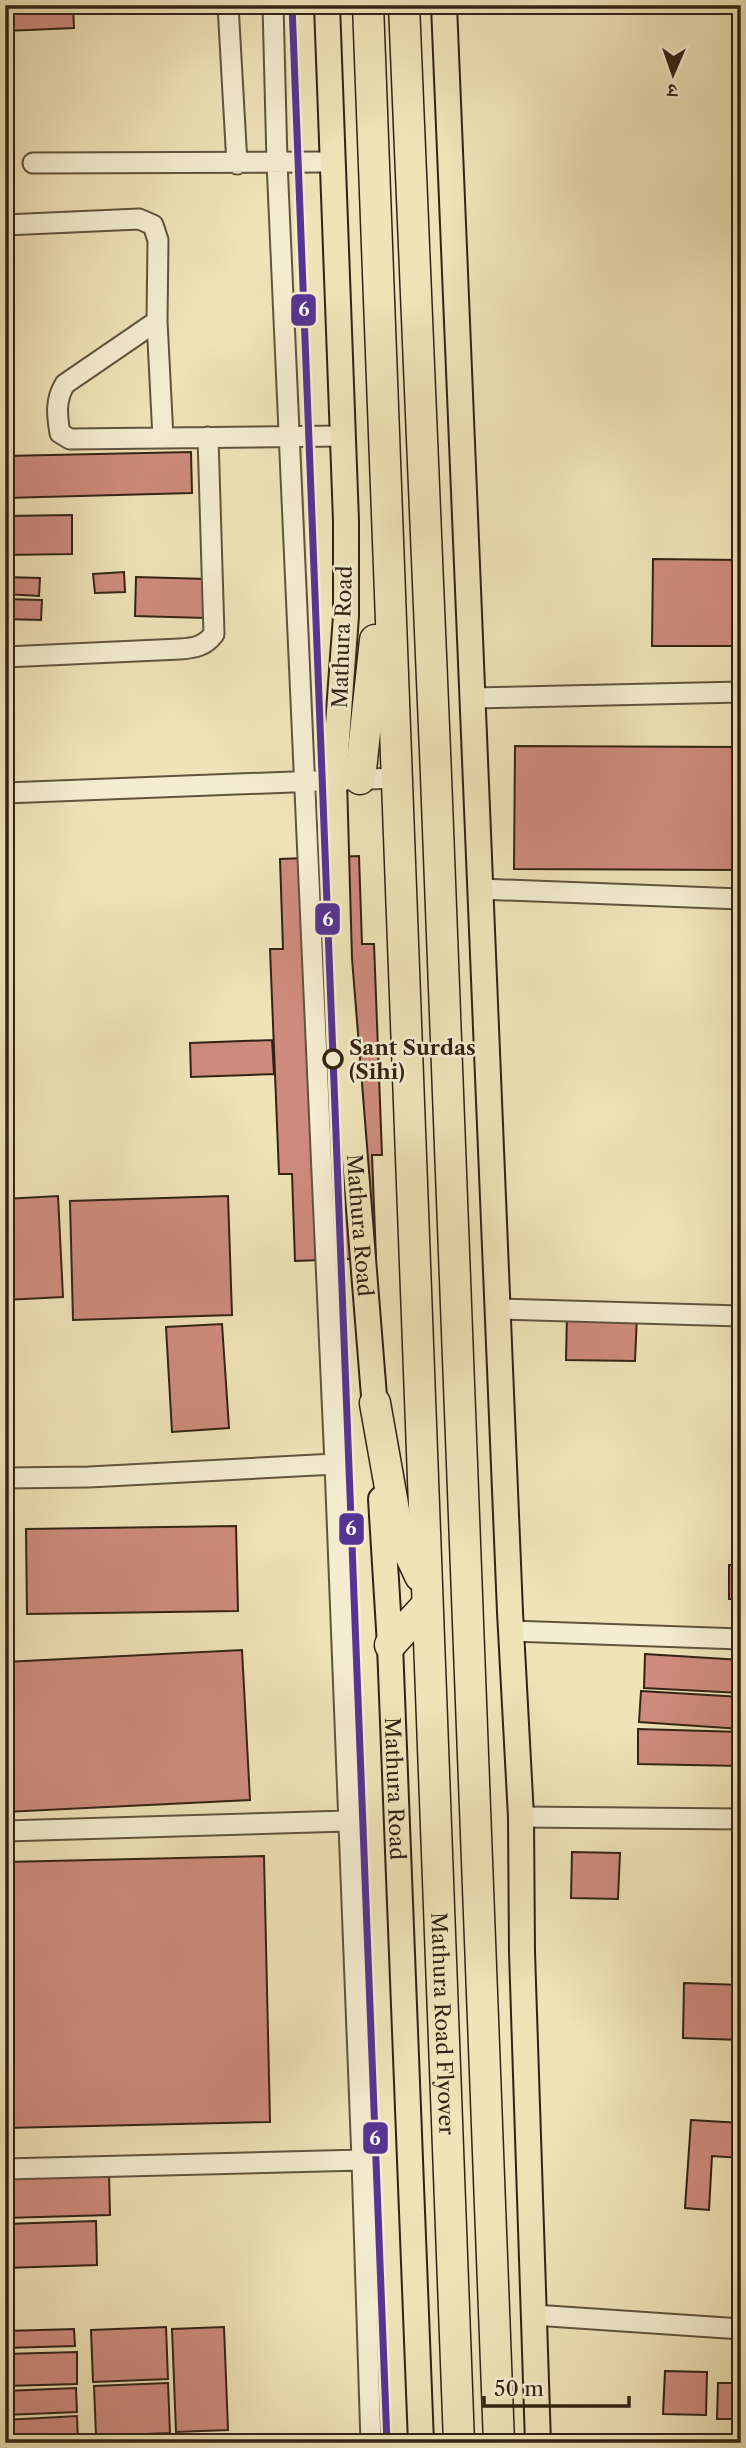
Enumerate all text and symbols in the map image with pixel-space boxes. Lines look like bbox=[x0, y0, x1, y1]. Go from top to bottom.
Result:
north arrow bbox=[638, 38, 708, 108]
text: उ bbox=[666, 79, 680, 102]
line badge: 6 bbox=[290, 293, 317, 327]
text: 6 bbox=[298, 298, 310, 321]
street label: Mathura Road bbox=[327, 565, 357, 709]
line badge: 6 bbox=[314, 902, 341, 936]
text: 6 bbox=[322, 908, 334, 931]
place label: Sant Surdas (Sihi) bbox=[349, 1035, 476, 1084]
marker: Sant Surdas (Sihi) bbox=[323, 1049, 343, 1069]
street label: Mathura Road bbox=[342, 1153, 379, 1298]
line badge: 6 bbox=[338, 1512, 365, 1546]
text: 6 bbox=[345, 1517, 357, 1540]
street label: Mathura Road bbox=[380, 1717, 411, 1861]
street label: Mathura Road Flyover bbox=[427, 1912, 460, 2136]
line badge: 6 bbox=[362, 2121, 389, 2155]
text: 6 bbox=[369, 2127, 381, 2150]
scale bar bbox=[484, 2364, 629, 2408]
text: 50 m bbox=[494, 2376, 544, 2401]

